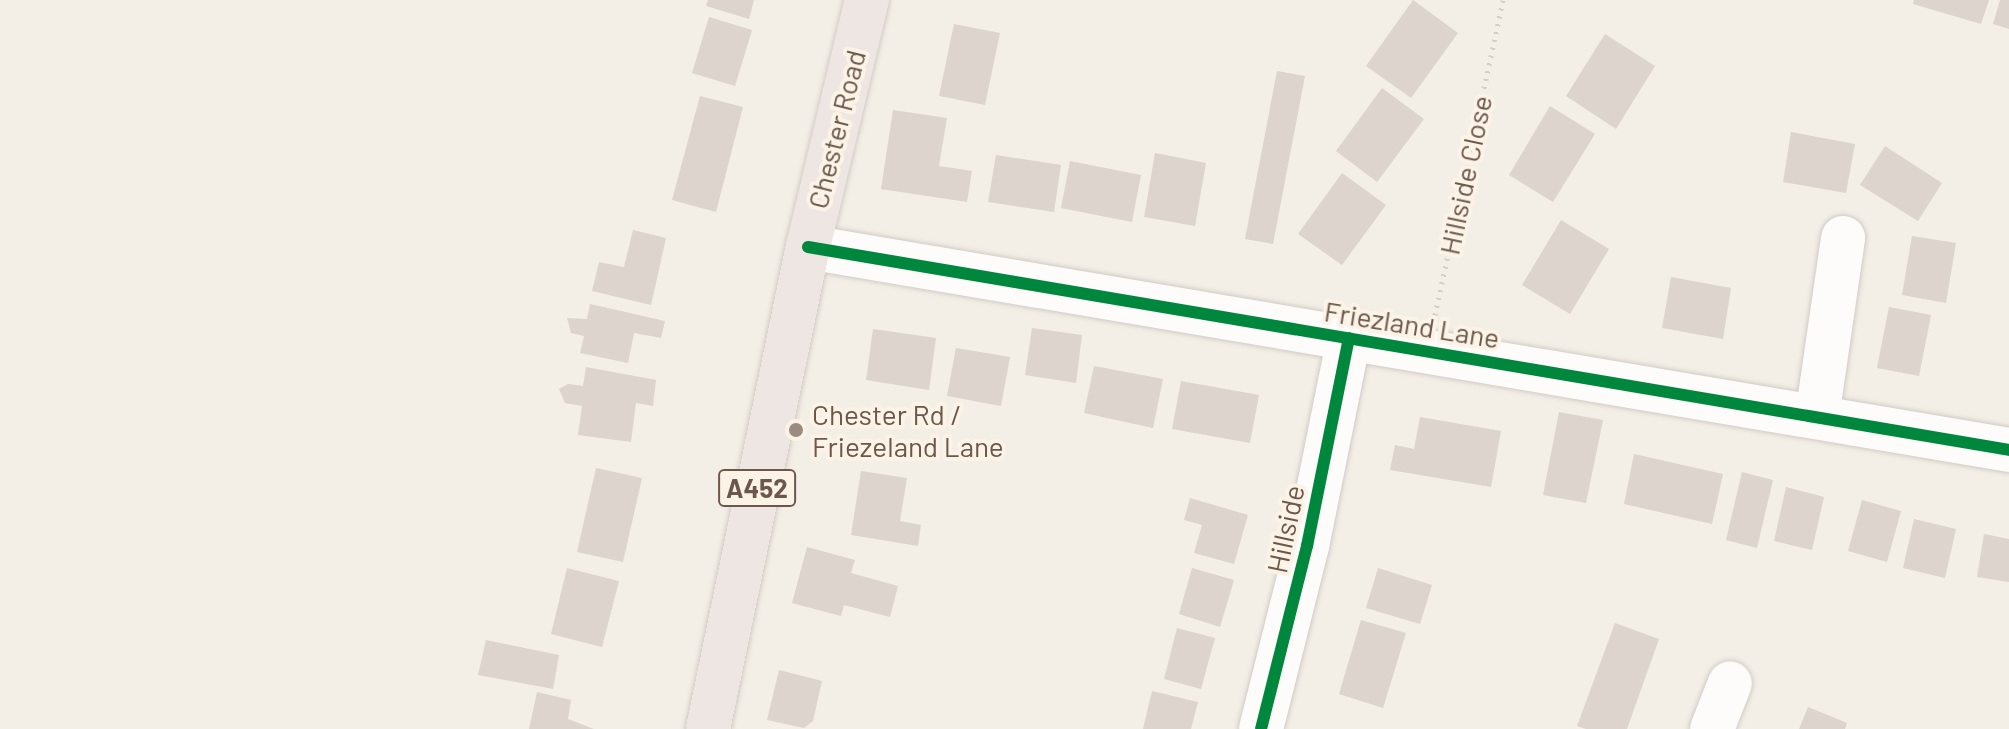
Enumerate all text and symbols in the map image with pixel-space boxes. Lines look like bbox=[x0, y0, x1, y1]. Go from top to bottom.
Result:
street label: Chester Road bbox=[800, 46, 872, 212]
street label: Hillside Close bbox=[1432, 92, 1498, 258]
street label: Friezland Lane bbox=[1322, 294, 1502, 354]
place label: Chester Rd / Friezeland Lane bbox=[812, 397, 1004, 463]
marker: Chester Rd / Friezeland Lane bbox=[787, 421, 805, 439]
road number: A452 bbox=[717, 466, 797, 510]
street label: Hillside bbox=[1259, 482, 1311, 576]

